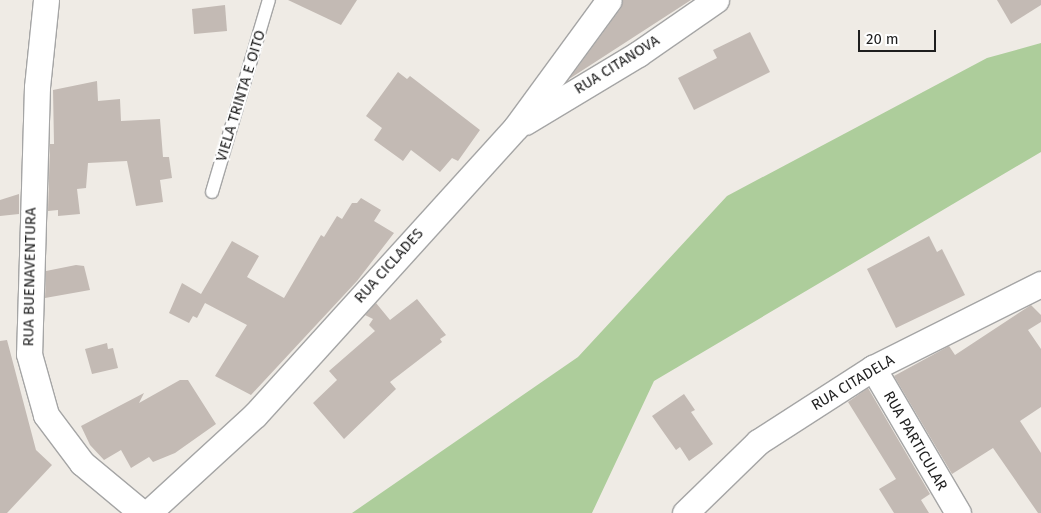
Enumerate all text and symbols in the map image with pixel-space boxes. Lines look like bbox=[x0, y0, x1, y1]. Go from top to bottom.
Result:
scale bar bbox=[861, 20, 938, 52]
street label: VIELA TRINTA E OITO bbox=[212, 28, 270, 164]
text: 20 m bbox=[866, 30, 899, 48]
street label: RUA CITANOVA bbox=[571, 32, 663, 98]
street label: RUA BUENAVENTURA bbox=[20, 207, 40, 347]
street label: RUA CICLADES bbox=[351, 225, 427, 307]
street label: RUA CITADELA bbox=[808, 351, 898, 415]
street label: RUA PARTICULAR bbox=[879, 388, 951, 494]

